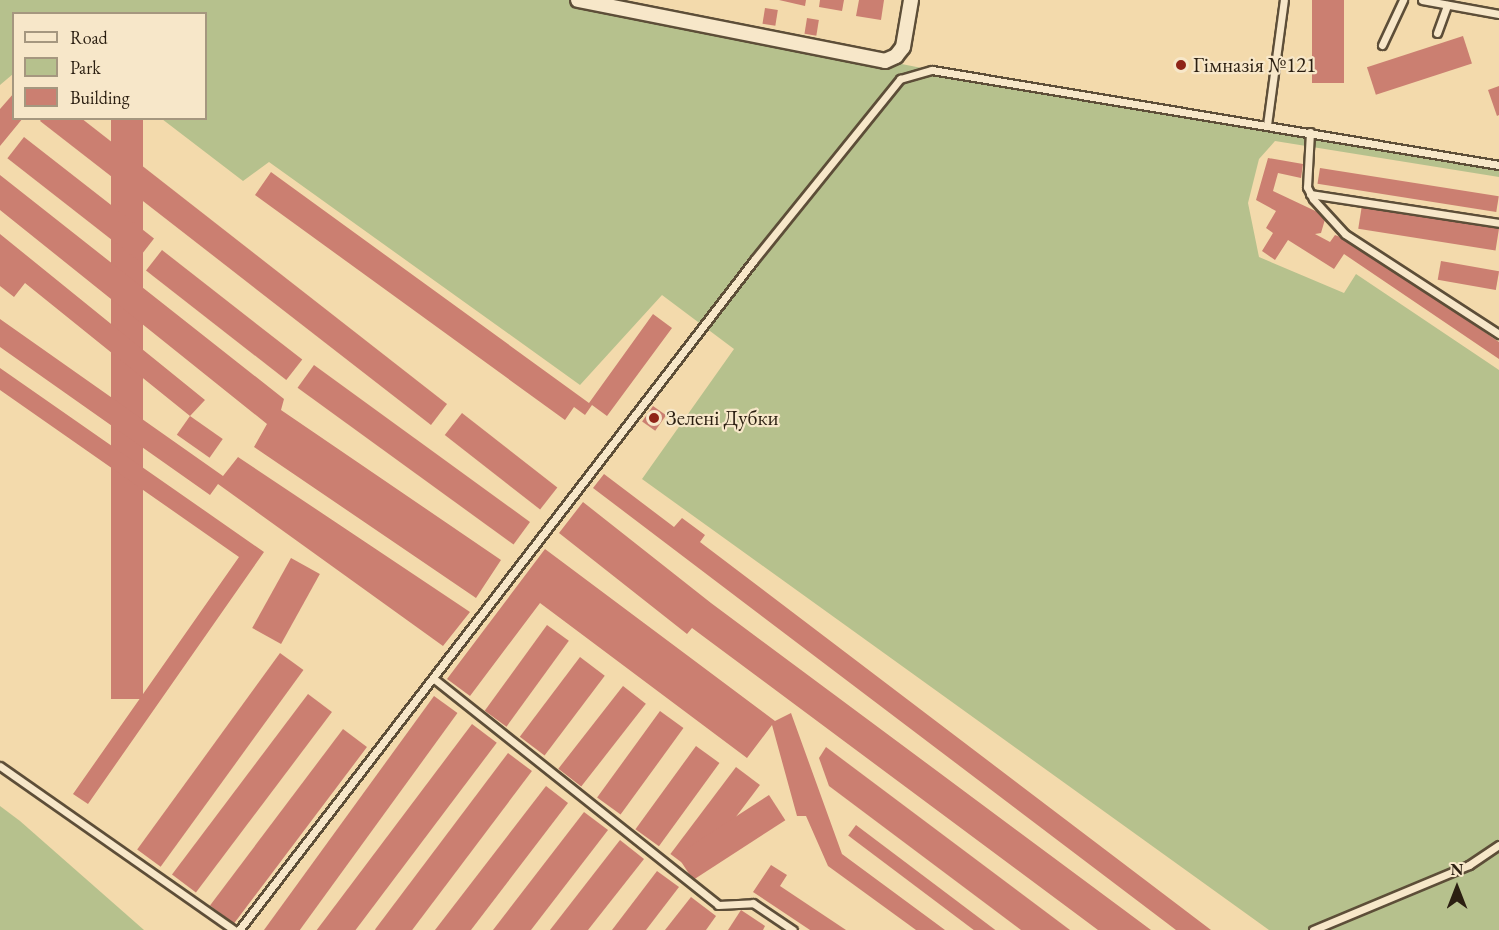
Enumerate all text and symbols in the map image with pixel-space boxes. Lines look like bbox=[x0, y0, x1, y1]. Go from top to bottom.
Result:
legend bbox=[12, 12, 207, 120]
text: Road bbox=[70, 26, 108, 49]
place label: Гімназія №121 bbox=[1193, 52, 1316, 78]
text: Park bbox=[70, 56, 101, 79]
marker: Гімназія №121 bbox=[1174, 58, 1188, 72]
text: Building bbox=[70, 86, 130, 109]
place label: Зелені Дубки bbox=[666, 405, 779, 431]
marker: Зелені Дубки bbox=[647, 411, 661, 425]
north arrow bbox=[1427, 858, 1487, 918]
text: N bbox=[1451, 859, 1463, 880]

